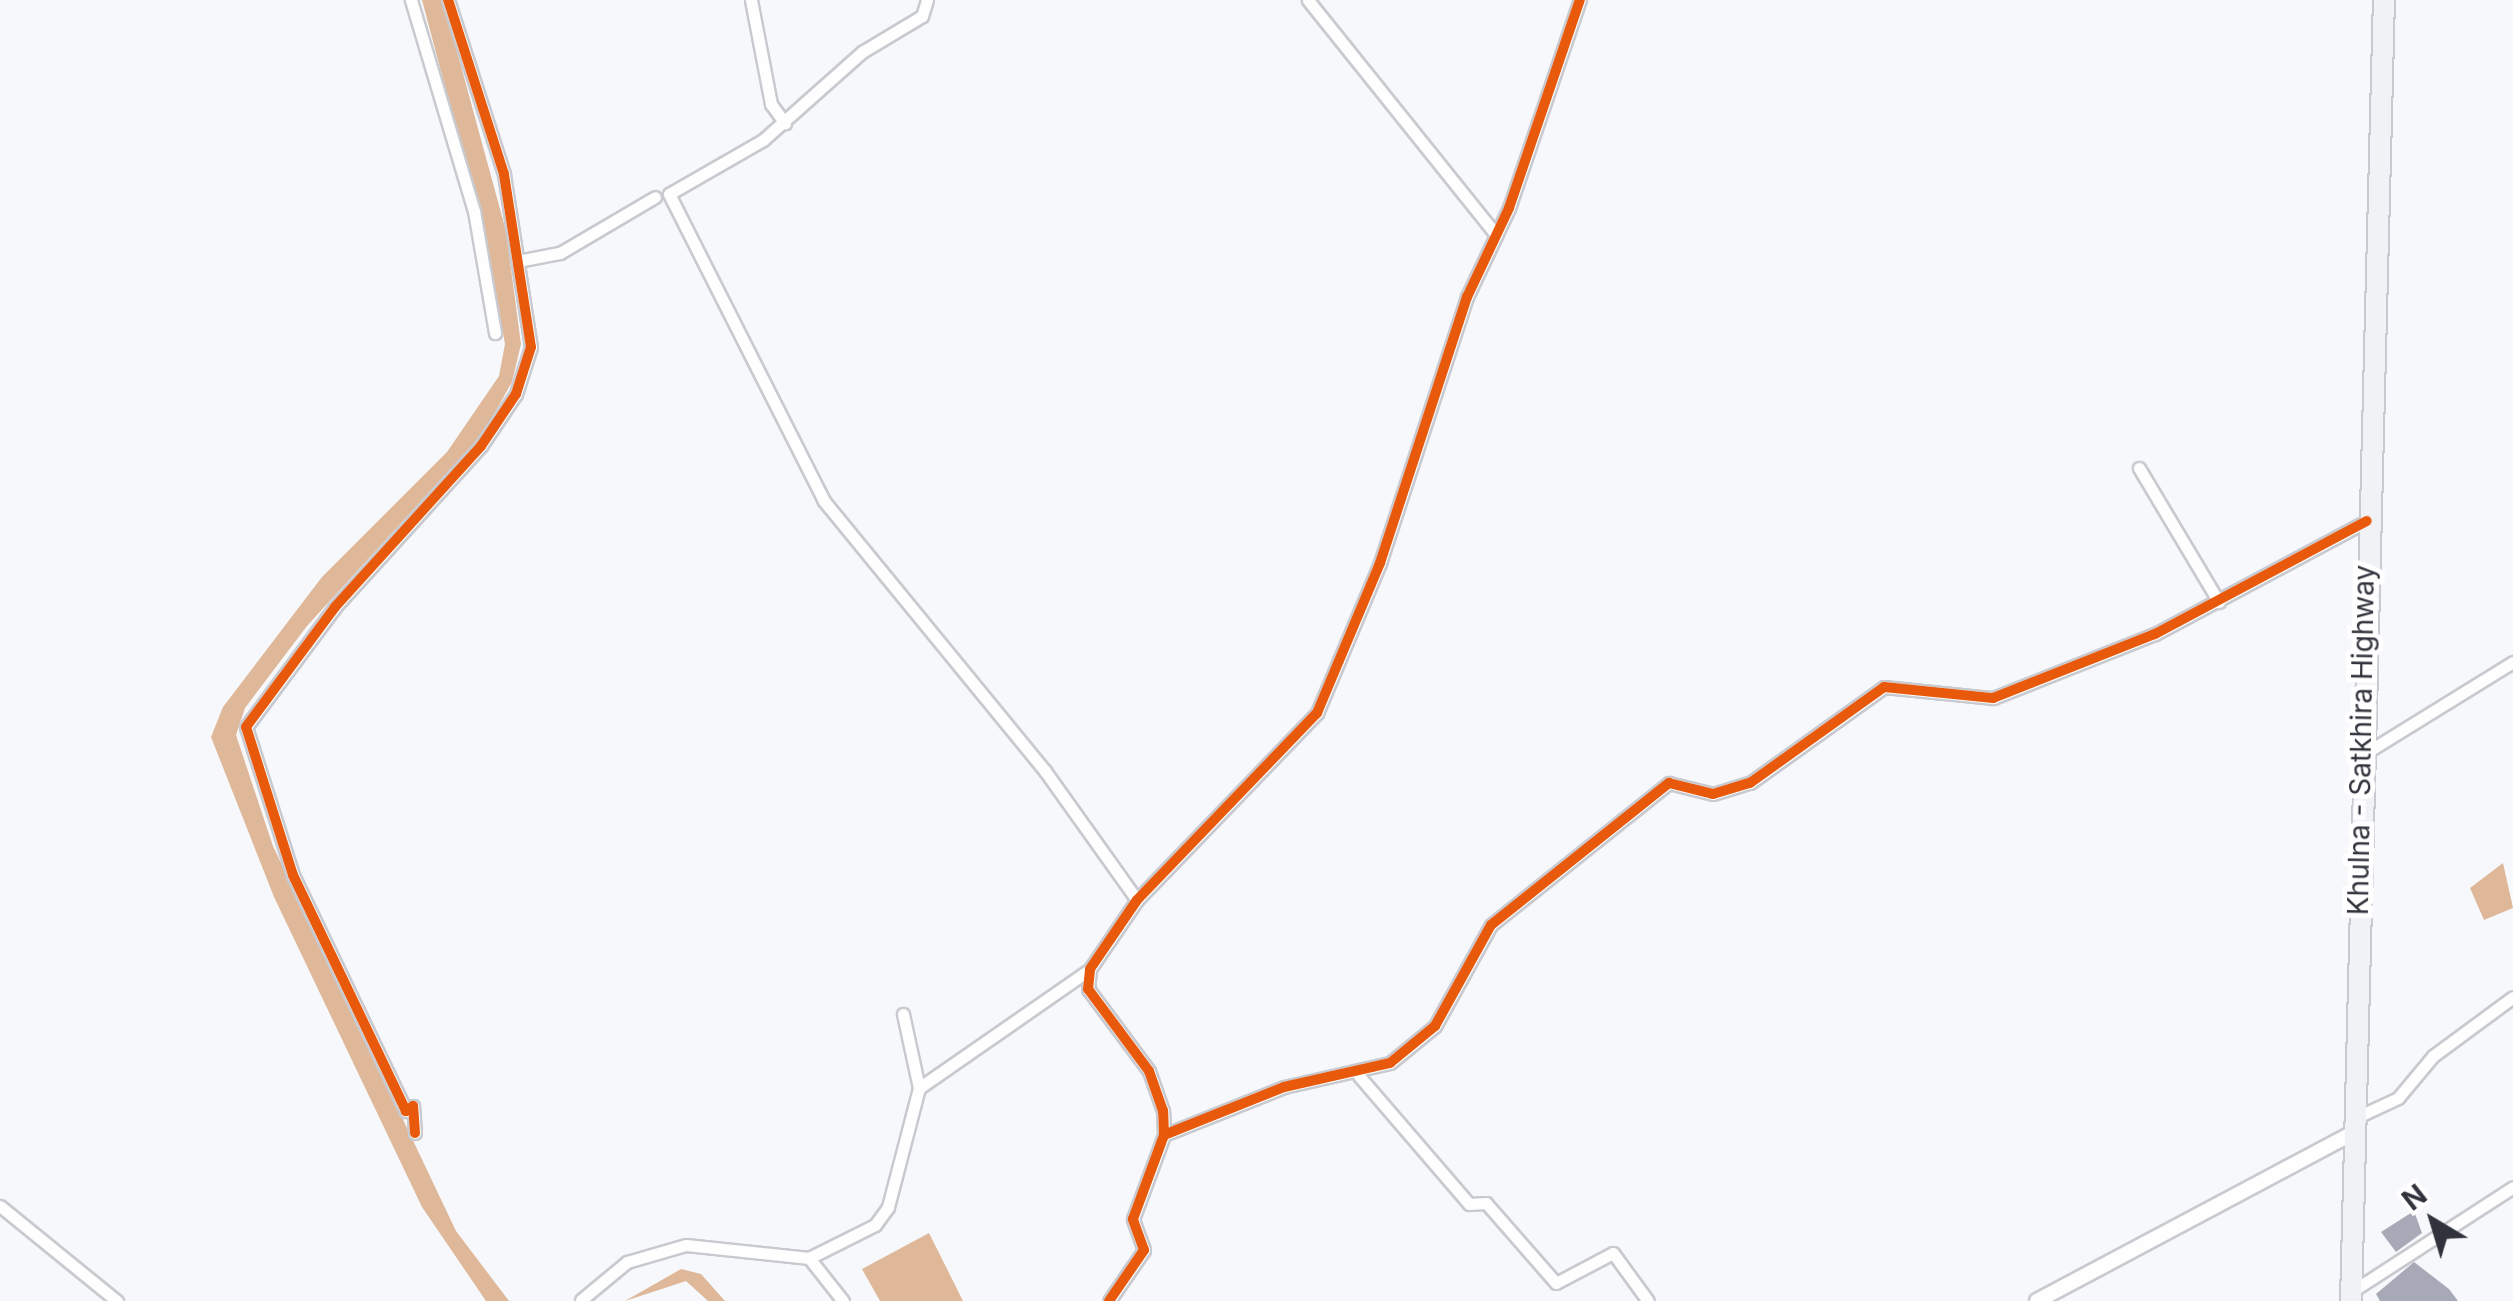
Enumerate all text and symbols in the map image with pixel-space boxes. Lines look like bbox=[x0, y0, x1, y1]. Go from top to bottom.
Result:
street label: Khulna - Satkhira Highway bbox=[2341, 564, 2381, 916]
north arrow bbox=[2383, 1171, 2483, 1271]
text: N bbox=[2396, 1177, 2433, 1217]

